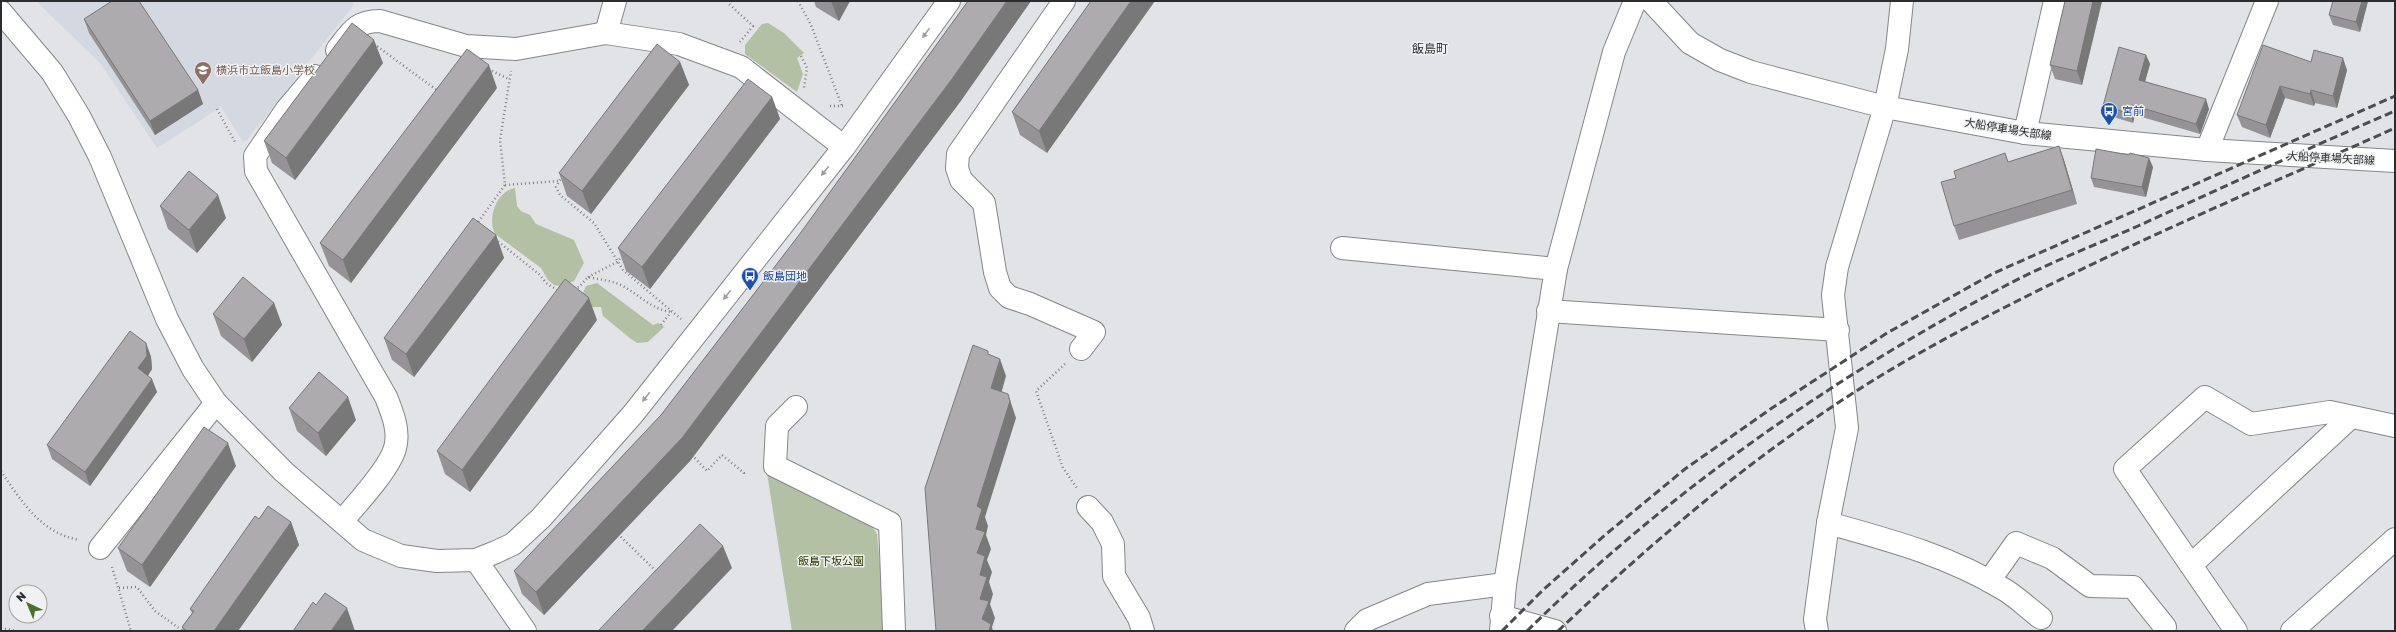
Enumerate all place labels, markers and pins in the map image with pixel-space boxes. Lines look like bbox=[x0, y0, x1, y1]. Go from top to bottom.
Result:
school or university icon: 横浜市立飯島小学校 bbox=[193, 60, 213, 85]
place label: 横浜市立飯島小学校 bbox=[216, 63, 315, 76]
bus stop icon: 宮前 bbox=[2099, 101, 2119, 126]
place label: 宮前 bbox=[2122, 104, 2144, 117]
bus stop icon: 飯島団地 bbox=[740, 266, 760, 291]
place label: 飯島団地 bbox=[763, 269, 807, 282]

